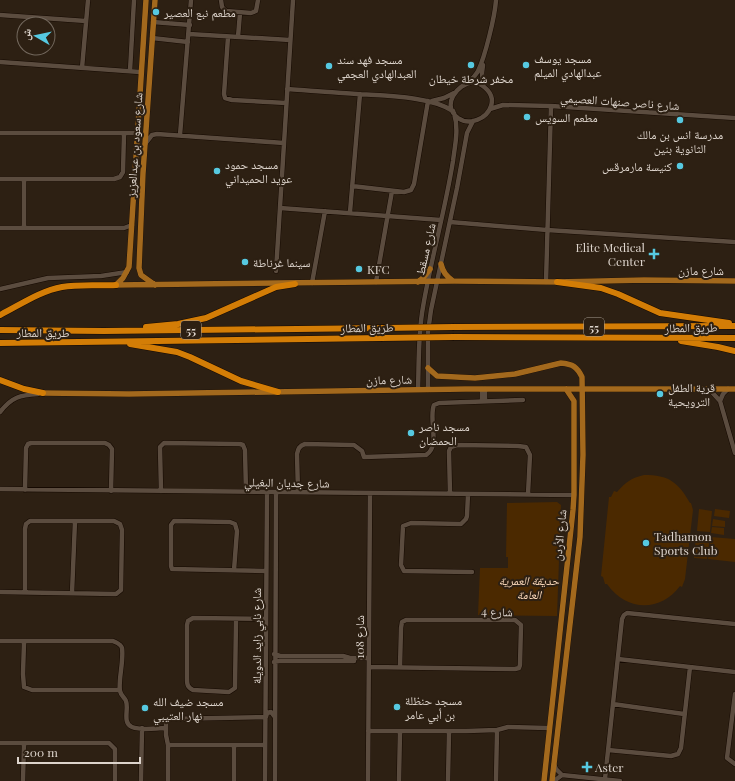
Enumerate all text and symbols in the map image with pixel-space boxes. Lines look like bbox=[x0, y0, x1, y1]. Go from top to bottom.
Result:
place label: مطعم نبع العصير bbox=[163, 4, 236, 21]
marker: مطعم نبع العصير bbox=[151, 7, 161, 17]
north arrow bbox=[16, 16, 56, 56]
text: ش bbox=[17, 27, 35, 41]
place label: مسجد يوسف عبدالهادي الميلم bbox=[534, 50, 602, 83]
place label: مسجد فهد سند العبدالهادي العجمي bbox=[337, 51, 417, 84]
marker: مخفر شرطة خيطان bbox=[466, 60, 476, 70]
marker: مسجد يوسف عبدالهادي الميلم bbox=[521, 60, 531, 70]
marker: مسجد فهد سند العبدالهادي العجمي bbox=[324, 61, 334, 71]
place label: مخفر شرطة خيطان bbox=[429, 70, 513, 86]
street label: شارع ناصر صنهات العصيمي bbox=[560, 89, 680, 116]
street label: شارع سعود بن عبدالعزيز bbox=[122, 92, 147, 199]
place label: مطعم السويس bbox=[535, 109, 598, 126]
marker: مطعم السويس bbox=[522, 112, 532, 122]
marker: مدرسة انس بن مالك الثانوية بنين bbox=[675, 115, 685, 125]
place label: مدرسة انس بن مالك الثانوية بنين bbox=[637, 126, 723, 156]
place label: مسجد حمود عويد الحميداني bbox=[225, 156, 292, 189]
place label: كنيسة مارمرقس bbox=[602, 158, 672, 174]
marker: كنيسة مارمرقس bbox=[675, 161, 685, 171]
marker: مسجد حمود عويد الحميداني bbox=[212, 166, 222, 176]
street label: شارع مسقط bbox=[411, 221, 440, 277]
place label: Elite Medical Center bbox=[575, 239, 646, 269]
marker: Elite Medical Center bbox=[648, 248, 660, 260]
place label: سينما غرناطة bbox=[253, 254, 310, 270]
marker: سينما غرناطة bbox=[240, 257, 250, 267]
place label: KFC bbox=[367, 261, 390, 277]
street label: شارع مازن bbox=[678, 262, 724, 279]
marker: KFC bbox=[354, 264, 364, 274]
road number: 55 bbox=[584, 318, 604, 336]
street label: طريق المطار bbox=[339, 319, 394, 336]
street label: طريق المطار bbox=[663, 319, 718, 336]
road number: 55 bbox=[181, 321, 201, 339]
street label: طريق المطار bbox=[15, 324, 70, 340]
street label: شارع مازن bbox=[366, 371, 412, 388]
place label: قرية الطفل الترويحية bbox=[668, 379, 715, 409]
marker: قرية الطفل الترويحية bbox=[655, 389, 665, 399]
place label: مسجد ناصر الحمضان bbox=[418, 418, 470, 448]
marker: مسجد ناصر الحمضان bbox=[406, 428, 416, 438]
street label: شارع جديان البغيلي bbox=[244, 473, 330, 494]
street label: شارع الأردن bbox=[548, 508, 571, 562]
place label: Tadhamon Sports Club bbox=[654, 528, 718, 558]
marker: Tadhamon Sports Club bbox=[641, 538, 651, 548]
park label: حديقة العمرية العامة bbox=[499, 572, 559, 602]
street label: شارع نابي زايد الدويلة bbox=[248, 588, 267, 684]
street label: شارع 4 bbox=[481, 602, 513, 621]
street label: شارع 108 bbox=[351, 615, 368, 659]
place label: مسجد حنظلة بن أبي عامر bbox=[404, 692, 462, 725]
place label: مسجد ضيف الله نهار العتيبي bbox=[153, 693, 223, 726]
marker: مسجد حنظلة بن أبي عامر bbox=[392, 702, 402, 712]
marker: مسجد ضيف الله نهار العتيبي bbox=[140, 703, 150, 713]
scale bar bbox=[18, 739, 140, 765]
text: 200 m bbox=[24, 744, 58, 760]
place label: Aster bbox=[594, 759, 624, 775]
marker: Aster bbox=[582, 762, 592, 772]

